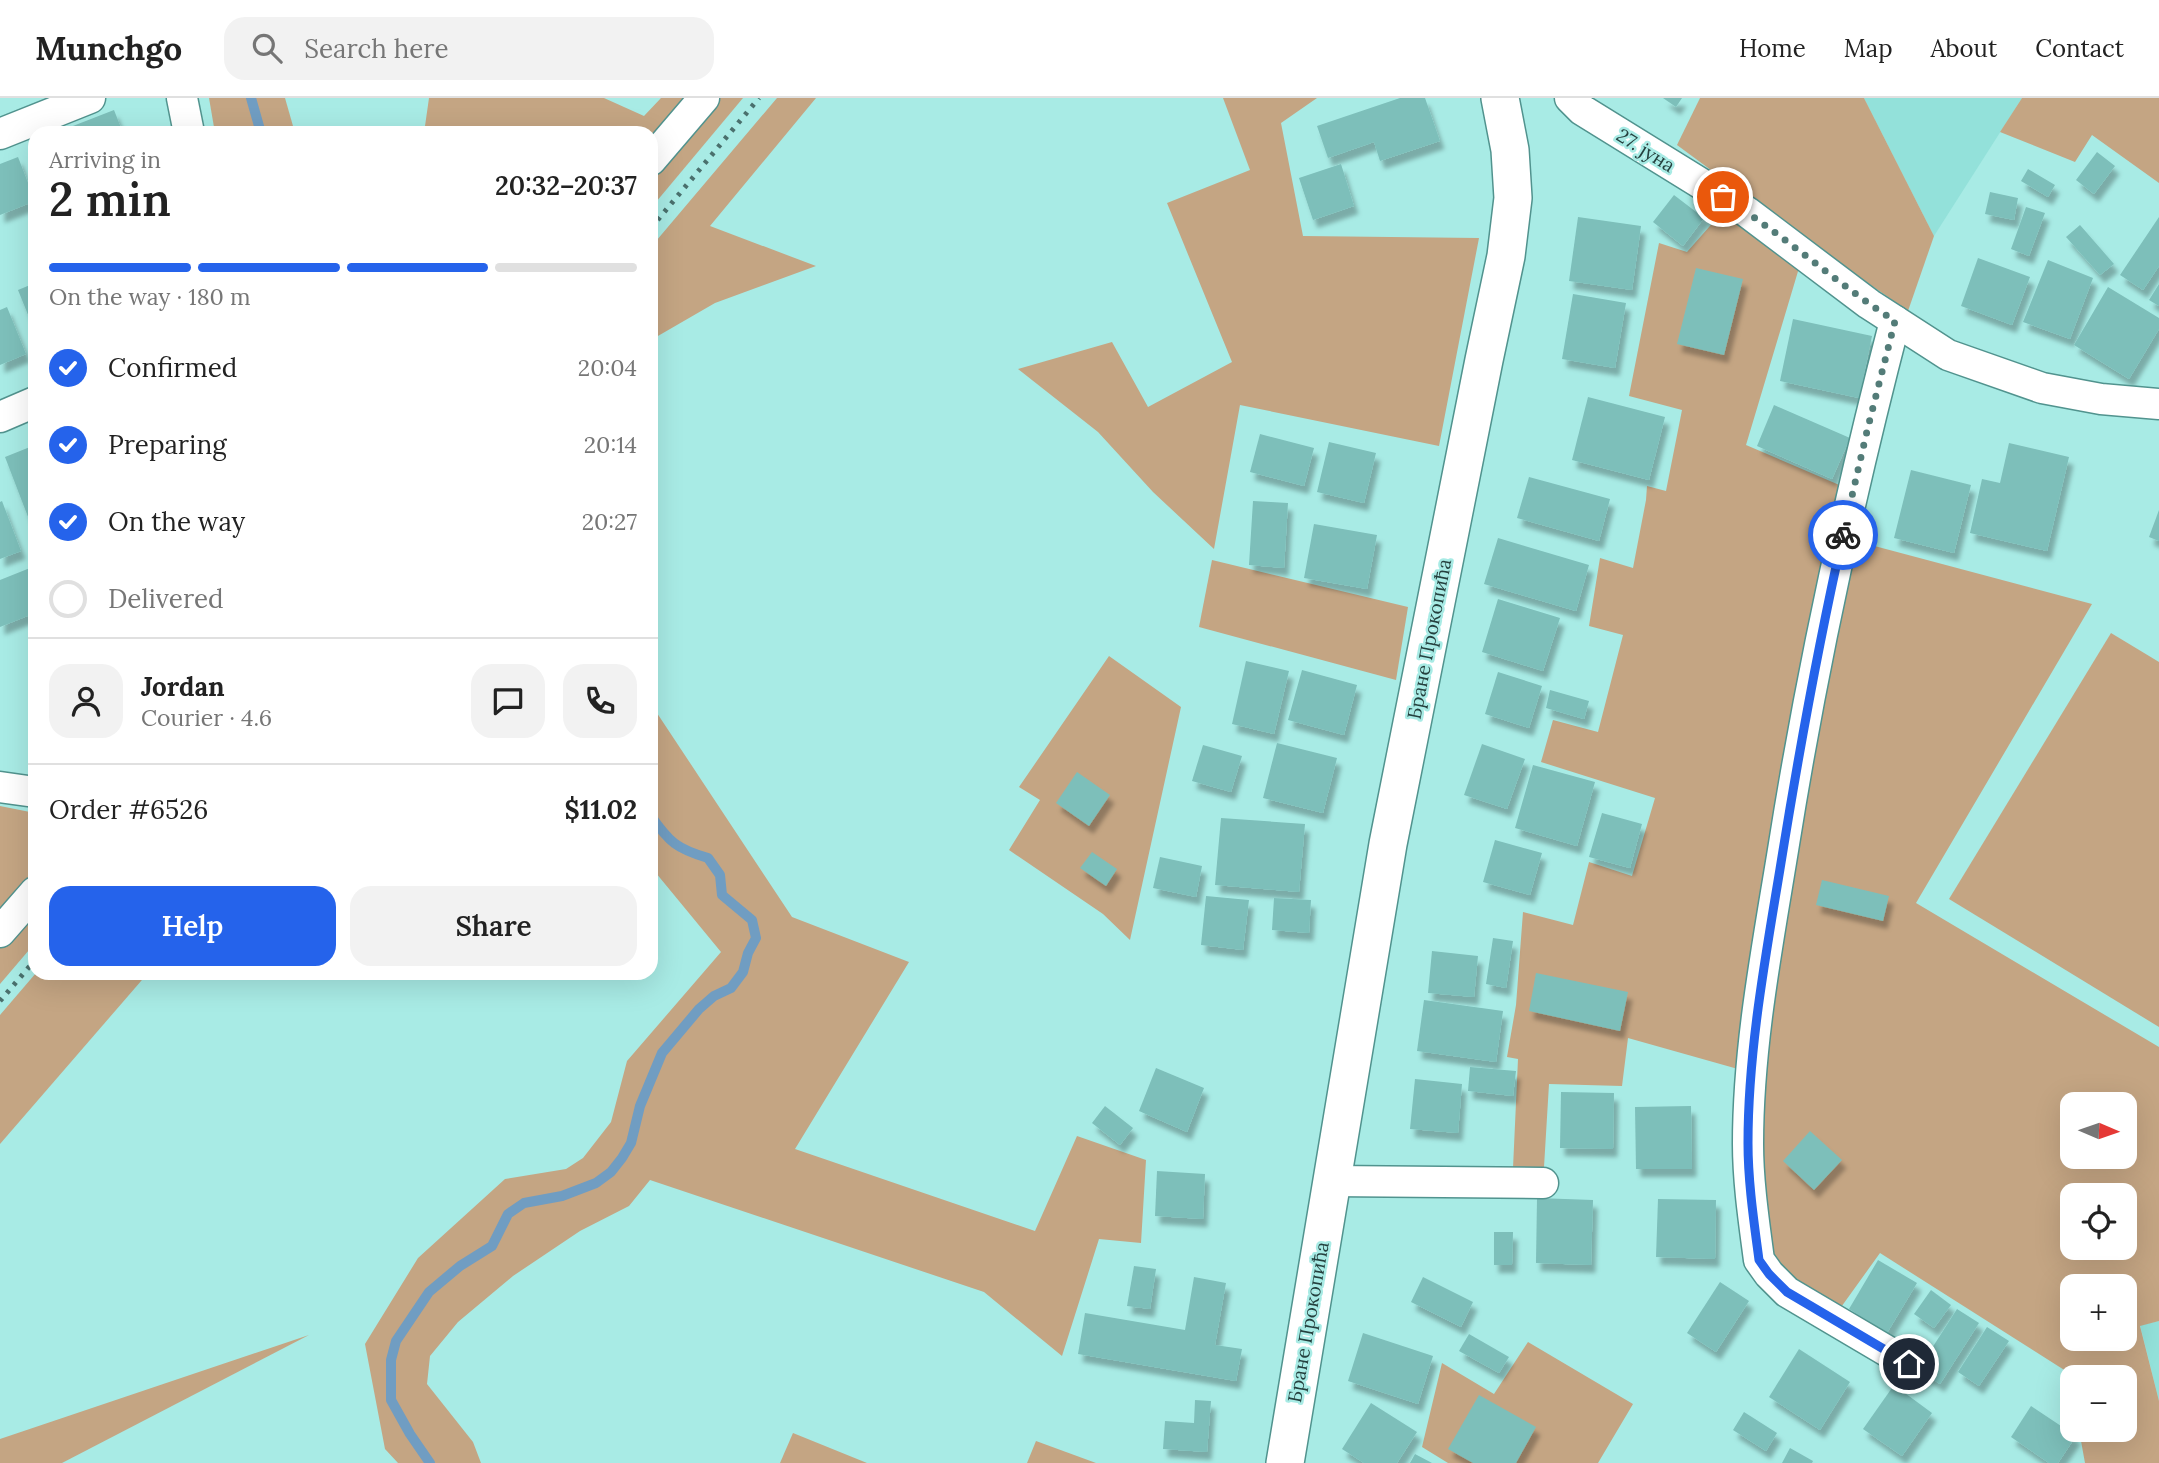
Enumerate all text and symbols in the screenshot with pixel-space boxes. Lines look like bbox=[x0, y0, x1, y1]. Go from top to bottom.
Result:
search box bbox=[224, 17, 714, 80]
text: Munchgo bbox=[35, 27, 182, 69]
icon: search bbox=[248, 29, 286, 67]
text: Search here bbox=[304, 32, 449, 65]
text: Home bbox=[1739, 33, 1806, 64]
text: Map bbox=[1844, 33, 1893, 64]
text: About bbox=[1931, 33, 1997, 64]
text: Contact bbox=[2035, 33, 2124, 64]
street label: 27. јуна bbox=[1612, 123, 1680, 177]
text: Arriving in bbox=[49, 145, 161, 174]
pin bbox=[1693, 167, 1753, 227]
text: 20:32–20:37 bbox=[495, 169, 637, 202]
text: 2 min bbox=[49, 170, 171, 229]
icon: bag bbox=[1704, 178, 1742, 216]
text: On the way · 180 m bbox=[49, 282, 250, 311]
icon: check bbox=[49, 349, 87, 387]
text: Confirmed bbox=[108, 351, 237, 384]
text: 20:04 bbox=[578, 353, 637, 382]
icon: check bbox=[49, 426, 87, 464]
text: Preparing bbox=[108, 428, 227, 461]
text: 20:14 bbox=[584, 430, 637, 459]
courier bbox=[1808, 500, 1878, 570]
icon: check bbox=[49, 503, 87, 541]
text: On the way bbox=[108, 505, 245, 538]
text: 20:27 bbox=[582, 507, 637, 536]
icon: bike bbox=[1824, 516, 1862, 554]
street label: Бране Прокопића bbox=[1402, 557, 1456, 721]
text: Delivered bbox=[108, 582, 224, 615]
button: person bbox=[49, 664, 123, 738]
button: chat bbox=[471, 664, 545, 738]
button: phone bbox=[563, 664, 637, 738]
text: Jordan bbox=[141, 670, 225, 703]
text: Courier · 4.6 bbox=[141, 703, 272, 732]
text: Order #6526 bbox=[49, 793, 208, 826]
text: $11.02 bbox=[565, 793, 637, 826]
button: Help bbox=[49, 886, 336, 966]
button: Share bbox=[350, 886, 637, 966]
north arrow bbox=[2060, 1092, 2137, 1169]
map controls bbox=[2060, 1092, 2137, 1442]
button: locate bbox=[2060, 1183, 2137, 1260]
street label: Бране Прокопића bbox=[1282, 1239, 1334, 1404]
button: + bbox=[2060, 1274, 2137, 1351]
pin bbox=[1879, 1334, 1939, 1394]
icon: home bbox=[1890, 1345, 1928, 1383]
button: − bbox=[2060, 1365, 2137, 1442]

